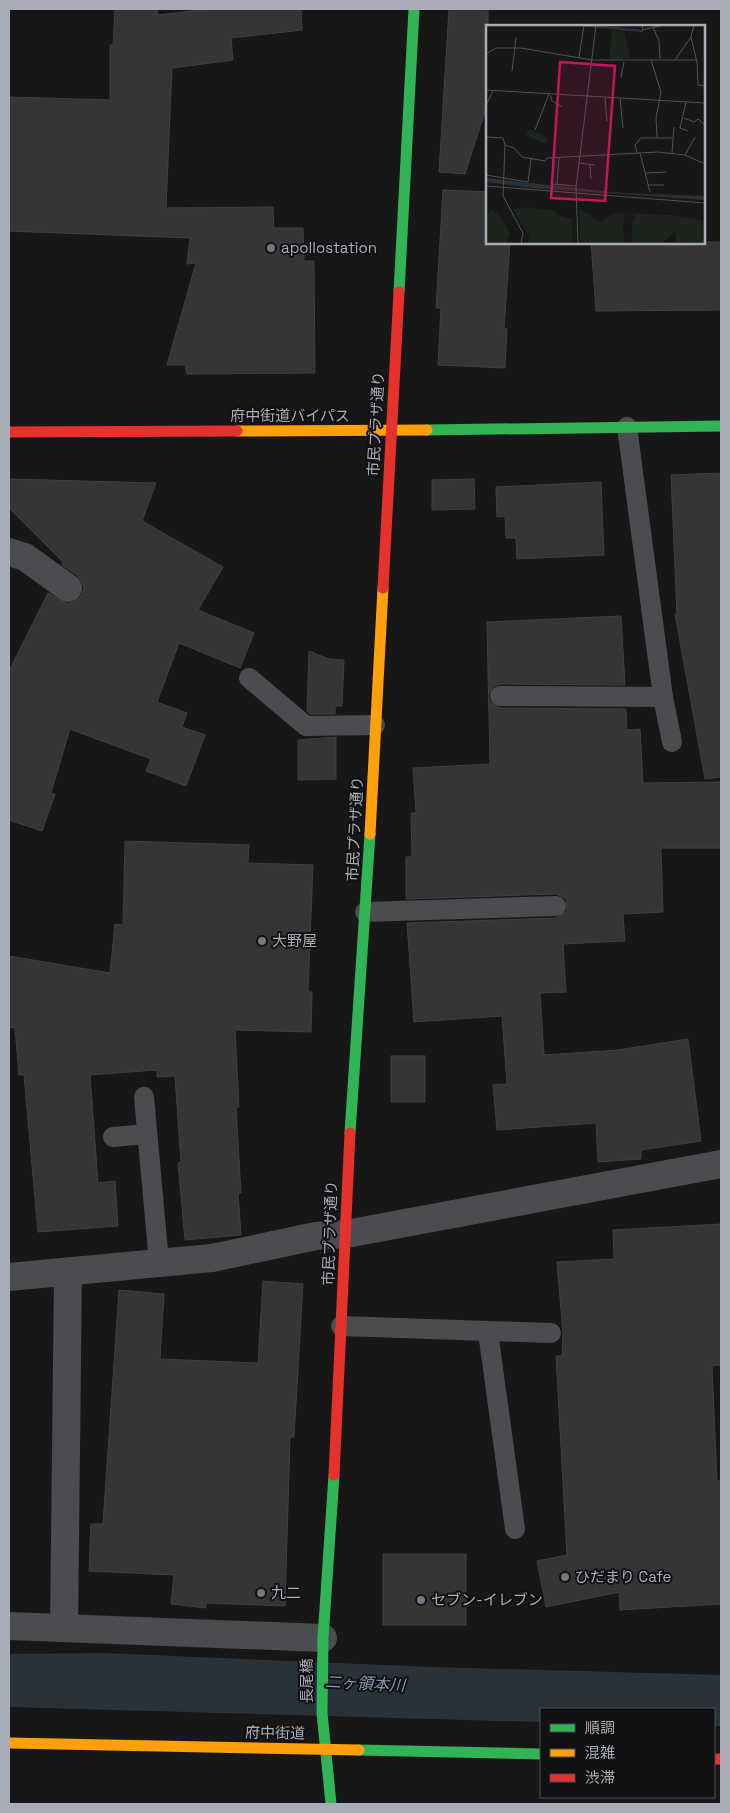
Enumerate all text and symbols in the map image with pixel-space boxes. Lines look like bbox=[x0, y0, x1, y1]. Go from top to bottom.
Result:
inset map bbox=[486, 25, 705, 244]
place label: apollostation bbox=[281, 238, 377, 257]
marker: apollostation bbox=[265, 242, 277, 254]
street label: 市民プラザ通り bbox=[363, 371, 388, 477]
street label: 府中街道バイパス bbox=[230, 406, 350, 425]
street label: 市民プラザ通り bbox=[342, 776, 367, 882]
place label: 大野屋 bbox=[272, 931, 317, 950]
marker: 大野屋 bbox=[256, 935, 268, 947]
street label: 市民プラザ通り bbox=[318, 1180, 341, 1286]
place label: ひだまり Cafe bbox=[575, 1567, 672, 1586]
marker: ひだまり Cafe bbox=[559, 1571, 571, 1583]
place label: 九二 bbox=[271, 1583, 301, 1602]
marker: 九二 bbox=[255, 1587, 267, 1599]
place label: セブン-イレブン bbox=[431, 1590, 543, 1609]
marker: セブン-イレブン bbox=[415, 1594, 427, 1606]
street label: 長尾橋 bbox=[297, 1658, 316, 1704]
water label: 二ヶ領本川 bbox=[324, 1671, 407, 1696]
legend bbox=[540, 1708, 715, 1798]
text: 順調 bbox=[585, 1718, 615, 1737]
street label: 府中街道 bbox=[245, 1722, 305, 1743]
text: 混雑 bbox=[585, 1743, 615, 1762]
text: 渋滞 bbox=[585, 1768, 615, 1787]

